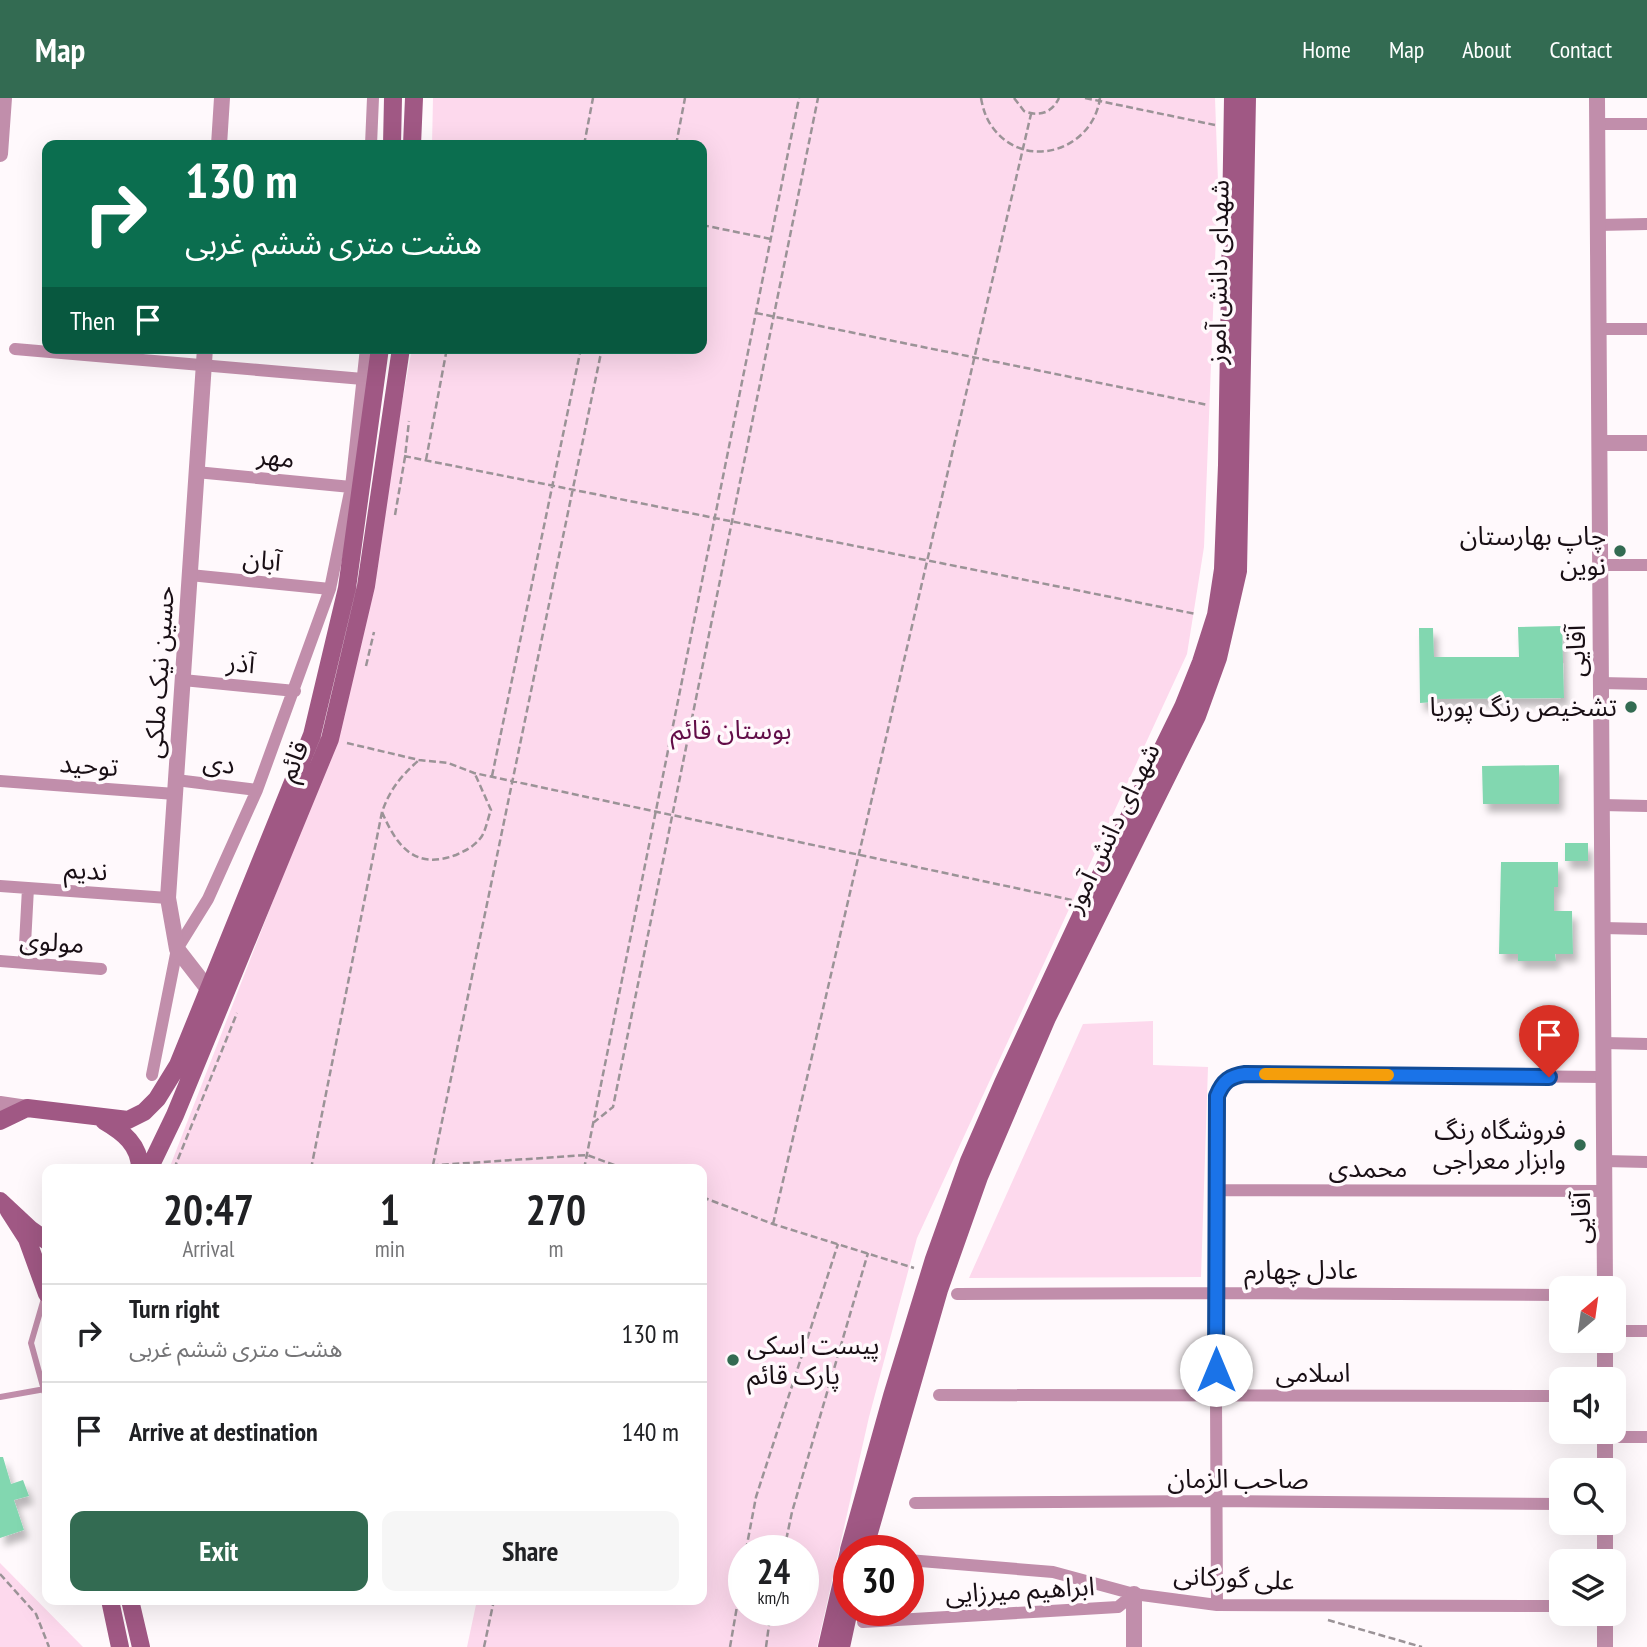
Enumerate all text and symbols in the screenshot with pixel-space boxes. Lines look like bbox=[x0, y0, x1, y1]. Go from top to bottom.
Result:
text: Map bbox=[35, 28, 85, 71]
text: Home bbox=[1302, 34, 1351, 65]
text: Map bbox=[1389, 34, 1424, 65]
text: About bbox=[1462, 34, 1511, 65]
text: Contact bbox=[1549, 34, 1612, 65]
text: 130 m bbox=[185, 148, 298, 212]
icon: right bbox=[70, 168, 161, 259]
street label: شهدای دانش آموز bbox=[1199, 179, 1236, 366]
text: هشت متری ششم غربی bbox=[185, 221, 482, 263]
icon: arrive bbox=[129, 301, 167, 339]
text: Then bbox=[70, 304, 115, 337]
street label: مهر bbox=[255, 438, 296, 475]
place label: چاپ بهارستان نوين bbox=[1460, 519, 1606, 582]
street label: آبان bbox=[241, 541, 284, 578]
marker: چاپ بهارستان نوين bbox=[1612, 543, 1628, 559]
street label: حسین نیک ملکی bbox=[136, 585, 181, 759]
street label: آقایی bbox=[1559, 623, 1592, 677]
street label: آذر bbox=[224, 645, 258, 681]
place label: تشخیص رنگ پوریا bbox=[1429, 690, 1617, 724]
marker: تشخیص رنگ پوریا bbox=[1623, 699, 1639, 715]
park label: بوستان قائم bbox=[670, 713, 792, 750]
street label: قائم bbox=[270, 736, 319, 787]
street label: شهدای دانش آموز bbox=[1056, 738, 1167, 919]
street label: دی bbox=[201, 744, 237, 781]
street label: توحید bbox=[59, 746, 120, 783]
street label: ندیم bbox=[63, 852, 109, 891]
street label: مولوی bbox=[19, 923, 85, 960]
pin bbox=[1519, 1005, 1579, 1077]
icon: arrive bbox=[1530, 1016, 1568, 1054]
place label: فروشگاه رنگ وابزار معراجی bbox=[1433, 1113, 1566, 1176]
marker: فروشگاه رنگ وابزار معراجی bbox=[1572, 1137, 1588, 1153]
street label: محمدی bbox=[1329, 1151, 1407, 1184]
text: 20:47 bbox=[163, 1182, 254, 1237]
text: 1 bbox=[380, 1182, 400, 1237]
text: 270 bbox=[526, 1182, 586, 1237]
street label: آقایی bbox=[1564, 1190, 1597, 1244]
text: Arrival bbox=[182, 1234, 234, 1263]
text: min bbox=[375, 1234, 405, 1263]
text: m bbox=[548, 1234, 563, 1263]
street label: عادل چهارم bbox=[1244, 1253, 1358, 1290]
north arrow bbox=[1549, 1276, 1626, 1353]
map controls bbox=[1549, 1276, 1626, 1626]
text: Turn right bbox=[129, 1292, 220, 1325]
icon: right bbox=[70, 1314, 108, 1352]
text: 130 m bbox=[621, 1317, 679, 1350]
place label: پیست اسکی پارک قائم bbox=[747, 1328, 879, 1395]
position arrow bbox=[1179, 1333, 1253, 1407]
text: هشت متری ششم غربی bbox=[129, 1334, 342, 1363]
marker: پیست اسکی پارک قائم bbox=[725, 1352, 741, 1368]
street label: اسلامی bbox=[1276, 1356, 1350, 1389]
button: sound bbox=[1549, 1367, 1626, 1444]
icon: arrive bbox=[70, 1412, 108, 1450]
text: Arrive at destination bbox=[129, 1415, 318, 1448]
text: 140 m bbox=[621, 1415, 679, 1448]
button: search bbox=[1549, 1458, 1626, 1535]
street label: صاحب الزمان bbox=[1167, 1462, 1309, 1495]
button: Exit bbox=[70, 1511, 368, 1591]
button: Share bbox=[382, 1511, 679, 1591]
speed limit sign: 30 bbox=[833, 1535, 924, 1626]
text: 24 bbox=[757, 1548, 790, 1594]
button: layers bbox=[1549, 1549, 1626, 1626]
street label: علی گورکانی bbox=[1173, 1558, 1296, 1597]
street label: ابراهیم میرزایی bbox=[945, 1569, 1096, 1614]
text: km/h bbox=[758, 1586, 789, 1609]

